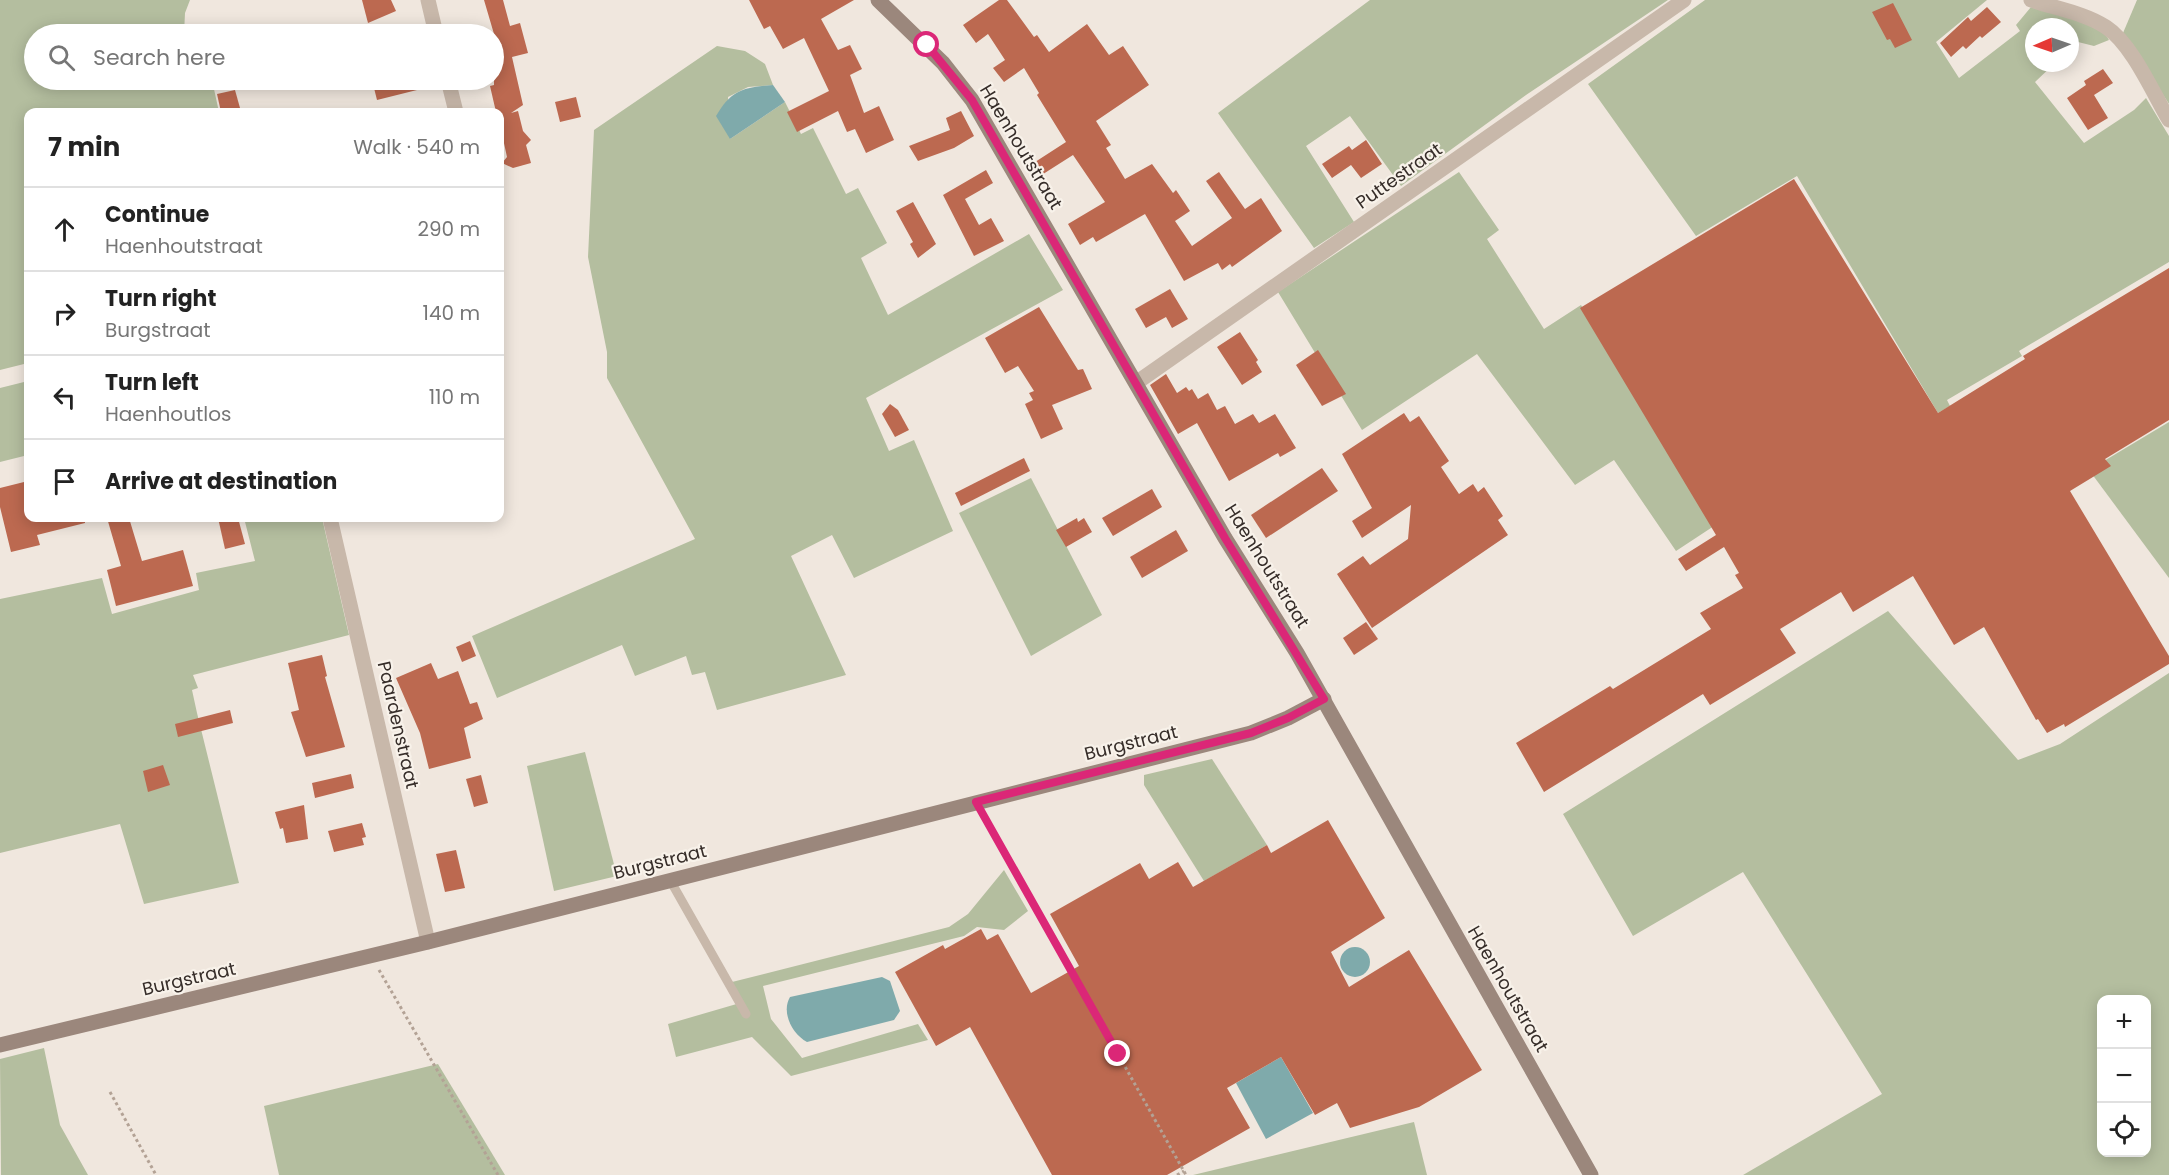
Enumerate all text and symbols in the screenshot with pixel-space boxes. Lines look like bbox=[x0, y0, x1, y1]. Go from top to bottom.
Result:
north arrow bbox=[2025, 18, 2079, 72]
search box bbox=[24, 24, 504, 90]
route start bbox=[913, 31, 939, 57]
icon: search bbox=[45, 41, 78, 74]
text: Search here bbox=[93, 42, 226, 73]
street label: Haenhoutstraat bbox=[974, 79, 1069, 214]
text: 7 min bbox=[48, 129, 120, 165]
text: Walk · 540 m bbox=[353, 133, 480, 161]
street label: Puttestraat bbox=[1351, 137, 1447, 214]
text: Continue bbox=[105, 199, 209, 230]
icon: ahead bbox=[48, 213, 81, 246]
text: 290 m bbox=[417, 215, 480, 243]
text: Haenhoutstraat bbox=[105, 232, 263, 260]
text: Turn right bbox=[105, 283, 216, 314]
icon: right bbox=[48, 297, 81, 330]
text: 140 m bbox=[423, 299, 480, 327]
text: Burgstraat bbox=[105, 316, 211, 344]
text: Turn left bbox=[105, 367, 199, 398]
icon: left bbox=[48, 381, 81, 414]
text: 110 m bbox=[429, 383, 480, 411]
text: Haenhoutlos bbox=[105, 400, 231, 428]
icon: arrive bbox=[48, 465, 81, 498]
text: Arrive at destination bbox=[105, 466, 337, 497]
street label: Haenhoutstraat bbox=[1219, 499, 1316, 633]
street label: Paardenstraat bbox=[372, 659, 425, 791]
street label: Burgstraat bbox=[1082, 719, 1180, 766]
street label: Burgstraat bbox=[611, 838, 709, 885]
street label: Haenhoutstraat bbox=[1462, 921, 1555, 1056]
street label: Burgstraat bbox=[140, 956, 238, 1001]
map controls bbox=[2097, 995, 2151, 1157]
button: + bbox=[2097, 995, 2151, 1049]
route end bbox=[1104, 1040, 1130, 1066]
button: − bbox=[2097, 1049, 2151, 1103]
button: locate bbox=[2097, 1103, 2151, 1157]

